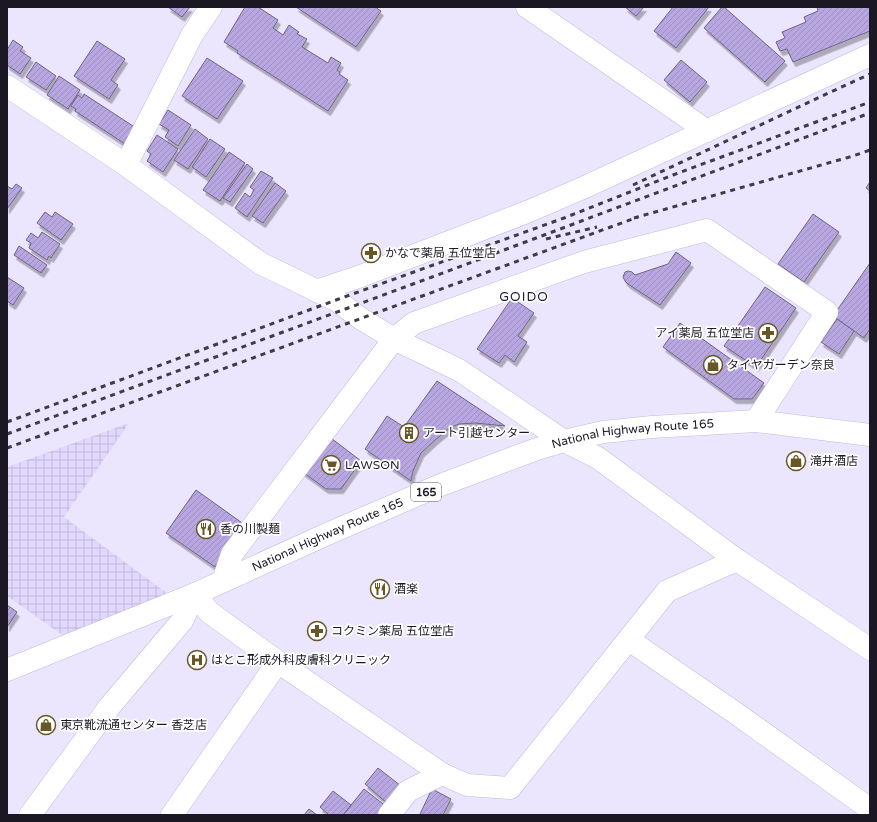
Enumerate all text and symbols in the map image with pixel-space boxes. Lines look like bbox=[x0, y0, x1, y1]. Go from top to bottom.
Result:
pharmacy icon: かなで薬局 五位堂店 bbox=[360, 242, 382, 264]
place label: かなで薬局 五位堂店 bbox=[385, 246, 496, 260]
district label: GOIDO bbox=[499, 289, 549, 305]
pharmacy icon: アイ薬局 五位堂店 bbox=[757, 322, 779, 344]
place label: アイ薬局 五位堂店 bbox=[655, 326, 754, 340]
shop icon: タイヤガーデン奈良 bbox=[702, 354, 724, 376]
place label: タイヤガーデン奈良 bbox=[727, 358, 835, 372]
street label: National Highway Route 165 bbox=[550, 416, 714, 451]
building icon: アート引越センター bbox=[398, 422, 420, 444]
place label: アート引越センター bbox=[423, 426, 530, 440]
shop icon: 滝井酒店 bbox=[785, 450, 807, 472]
supermarket icon: LAWSON bbox=[320, 454, 342, 476]
place label: 滝井酒店 bbox=[810, 454, 858, 468]
place label: LAWSON bbox=[345, 458, 400, 472]
road number: 165 bbox=[411, 483, 441, 501]
street label: National Highway Route 165 bbox=[250, 495, 405, 574]
restaurant icon: 香の川製麺 bbox=[195, 518, 217, 540]
place label: 香の川製麺 bbox=[220, 522, 280, 536]
restaurant icon: 酒楽 bbox=[369, 578, 391, 600]
place label: 酒楽 bbox=[394, 582, 418, 596]
pharmacy icon: コクミン薬局 五位堂店 bbox=[306, 620, 328, 642]
place label: コクミン薬局 五位堂店 bbox=[331, 624, 454, 638]
hospital icon: はとこ形成外科皮膚科クリニック bbox=[186, 649, 208, 671]
place label: はとこ形成外科皮膚科クリニック bbox=[211, 653, 391, 667]
shop icon: 東京靴流通センター 香芝店 bbox=[35, 714, 57, 736]
place label: 東京靴流通センター 香芝店 bbox=[60, 718, 207, 732]

